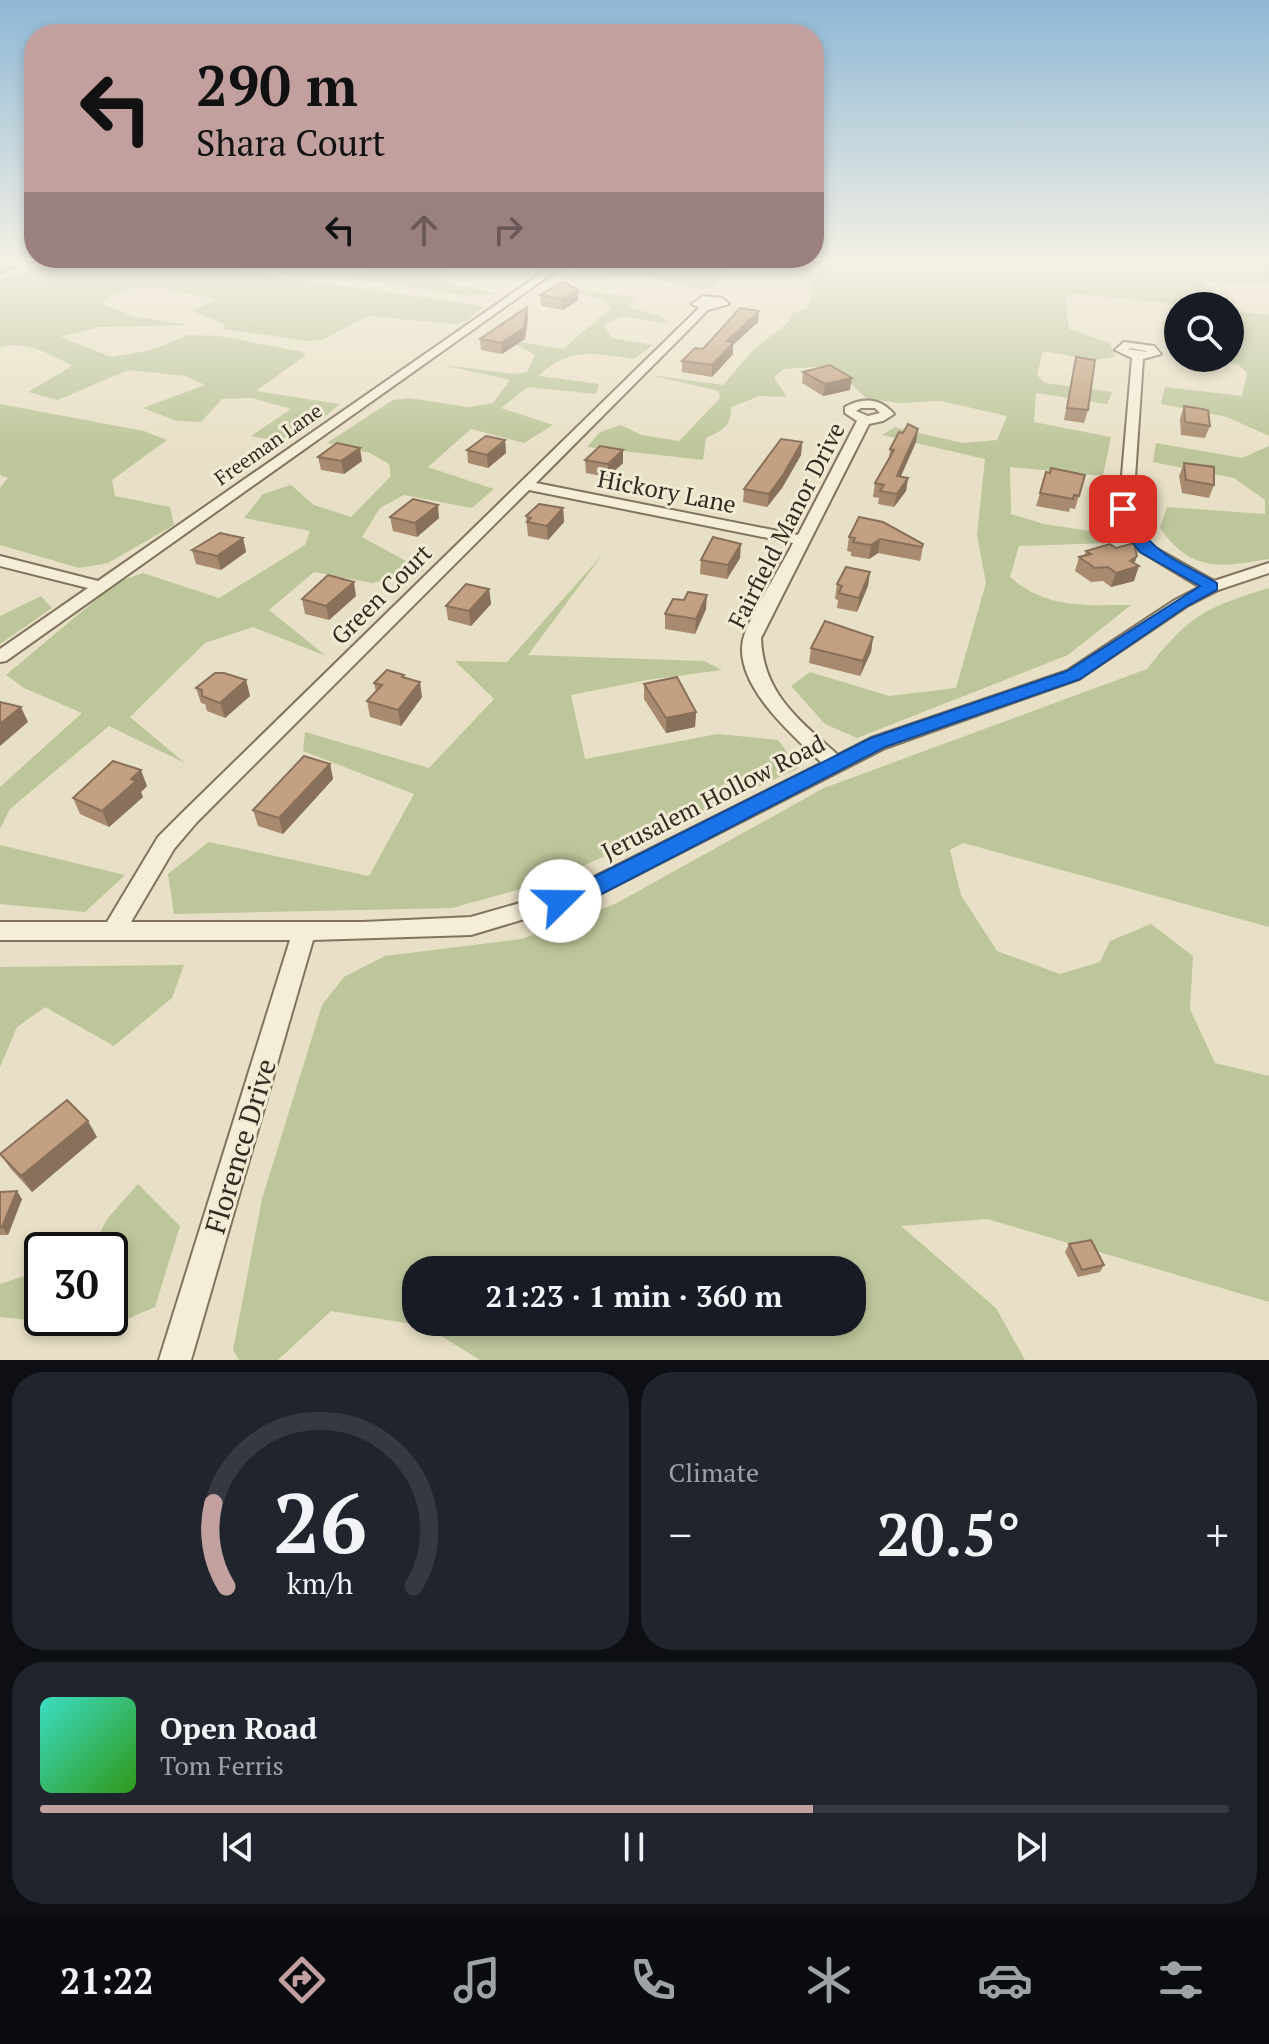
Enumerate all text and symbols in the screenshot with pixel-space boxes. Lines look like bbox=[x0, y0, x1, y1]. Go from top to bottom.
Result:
text: 290 m bbox=[196, 48, 358, 122]
icon: left bbox=[64, 56, 168, 160]
text: Shara Court bbox=[196, 119, 385, 166]
icon: left bbox=[318, 208, 362, 252]
icon: ahead bbox=[402, 208, 446, 252]
icon: right bbox=[486, 208, 530, 252]
map controls bbox=[1164, 292, 1244, 372]
button: search bbox=[1164, 292, 1244, 372]
street label: Freeman Lane bbox=[209, 397, 327, 491]
street label: Fairfield Manor Drive bbox=[720, 417, 852, 633]
street label: Hickory Lane bbox=[595, 462, 739, 520]
pin bbox=[1089, 475, 1157, 543]
icon: arrive bbox=[1101, 487, 1145, 531]
street label: Green Court bbox=[324, 537, 438, 651]
street label: Jerusalem Hollow Road bbox=[596, 727, 830, 867]
position arrow bbox=[518, 859, 602, 943]
street label: Florence Drive bbox=[196, 1054, 284, 1238]
speed limit sign: 30 bbox=[24, 1232, 128, 1336]
text: 21:23 · 1 min · 360 m bbox=[486, 1276, 782, 1316]
text: Climate bbox=[669, 1455, 759, 1489]
text: 26 bbox=[273, 1467, 367, 1577]
text: 20.5° bbox=[877, 1494, 1021, 1573]
text: − bbox=[669, 1505, 692, 1564]
text: + bbox=[1206, 1505, 1229, 1564]
text: km/h bbox=[287, 1564, 353, 1602]
text: Open Road bbox=[160, 1708, 317, 1748]
text: Tom Ferris bbox=[160, 1748, 284, 1782]
icon: previous bbox=[216, 1825, 260, 1869]
icon: pause bbox=[612, 1825, 656, 1869]
icon: next bbox=[1009, 1825, 1053, 1869]
icon: directions bbox=[274, 1952, 330, 2008]
icon: music bbox=[449, 1952, 505, 2008]
icon: phone bbox=[625, 1952, 681, 2008]
icon: climate bbox=[801, 1952, 857, 2008]
icon: car bbox=[977, 1952, 1033, 2008]
icon: filters bbox=[1153, 1952, 1209, 2008]
text: 21:22 bbox=[60, 1957, 154, 2004]

